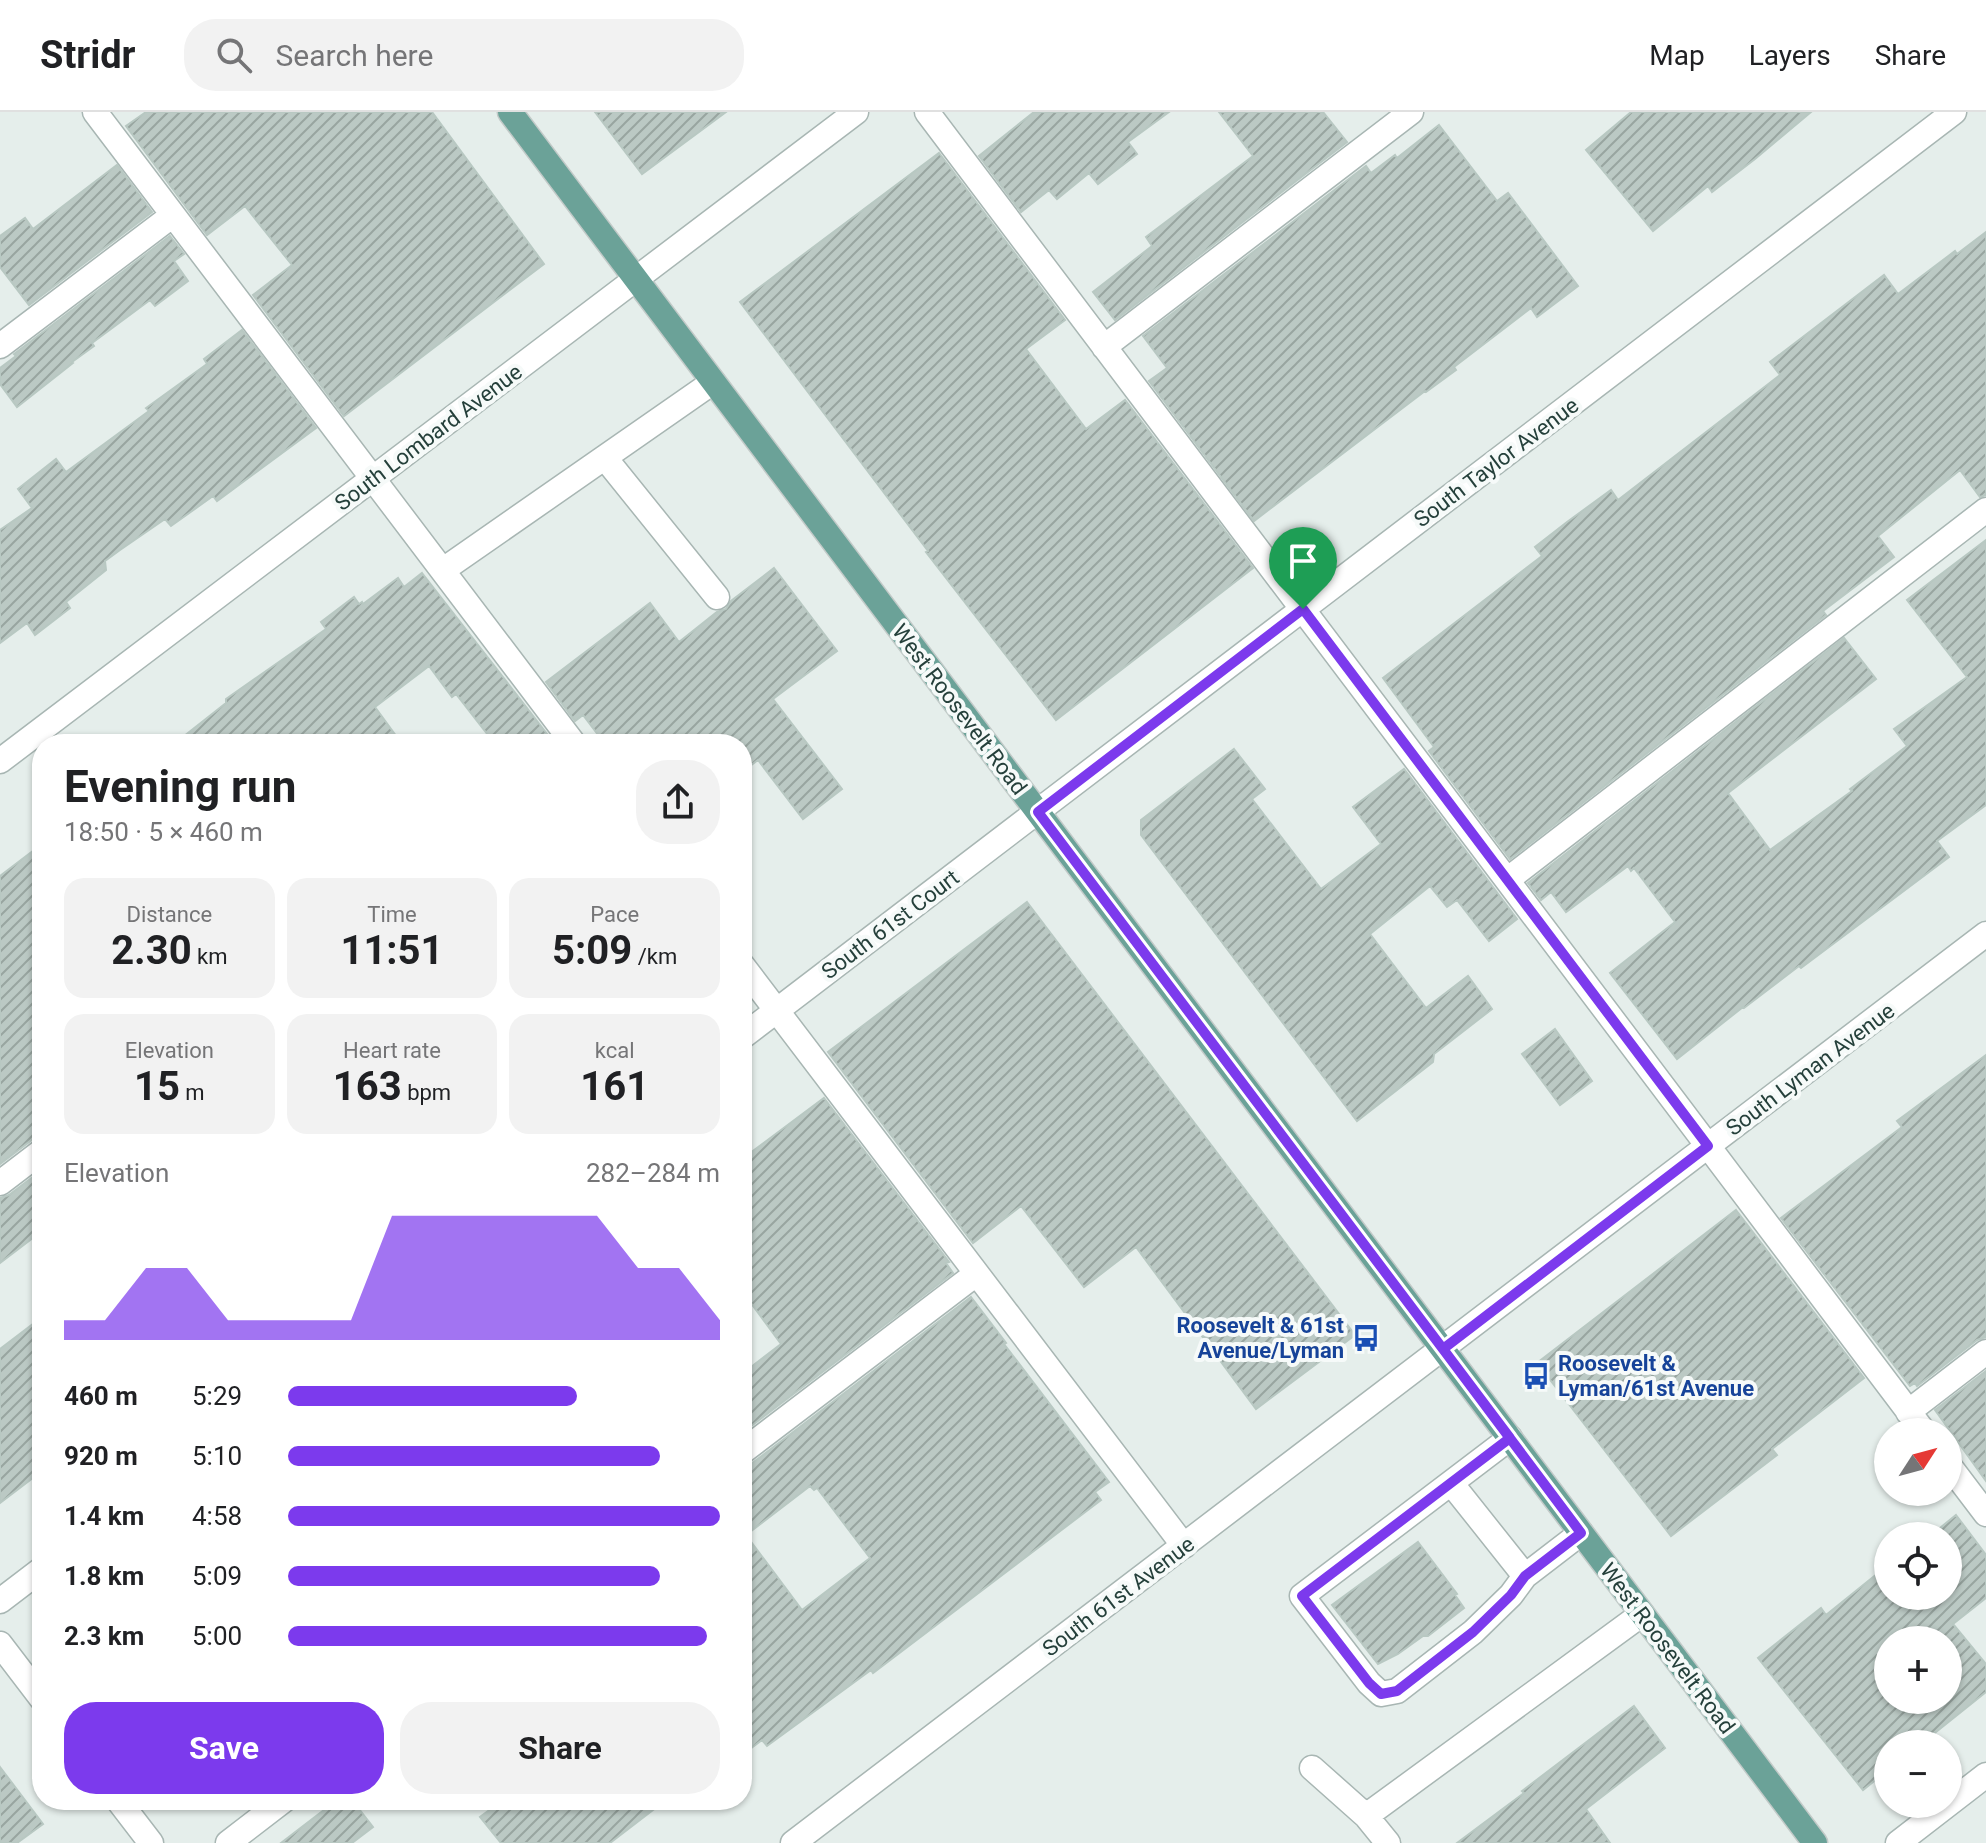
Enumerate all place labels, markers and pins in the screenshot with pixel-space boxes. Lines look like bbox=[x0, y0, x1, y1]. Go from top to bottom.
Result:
pin bbox=[1269, 527, 1337, 609]
place label: Roosevelt & 61st Avenue/Lyman bbox=[1176, 1313, 1345, 1363]
bus stop icon: Roosevelt & 61st Avenue/Lyman bbox=[1351, 1323, 1381, 1353]
place label: Roosevelt & Lyman/61st Avenue bbox=[1558, 1351, 1754, 1401]
bus stop icon: Roosevelt & Lyman/61st Avenue bbox=[1521, 1361, 1551, 1391]

